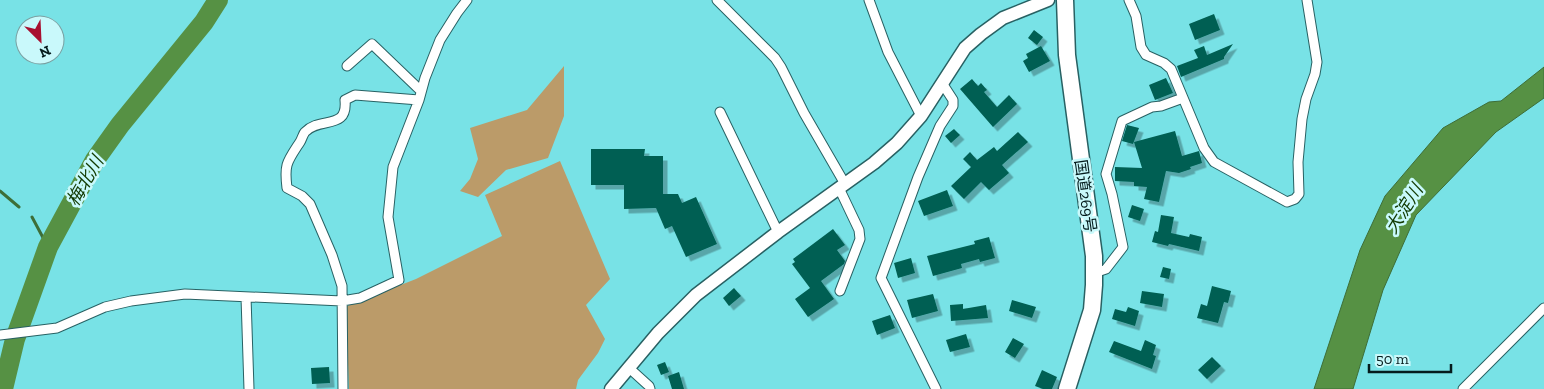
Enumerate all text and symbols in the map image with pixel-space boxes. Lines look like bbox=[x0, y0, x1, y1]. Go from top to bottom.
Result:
north arrow bbox=[15, 15, 65, 65]
text: N bbox=[36, 41, 53, 61]
water label: 梅北川 bbox=[62, 150, 109, 210]
street label: 国道269号 bbox=[1071, 158, 1100, 234]
water label: 大淀川 bbox=[1380, 179, 1429, 238]
scale bar bbox=[1369, 342, 1452, 374]
text: 50 m bbox=[1376, 350, 1409, 368]

